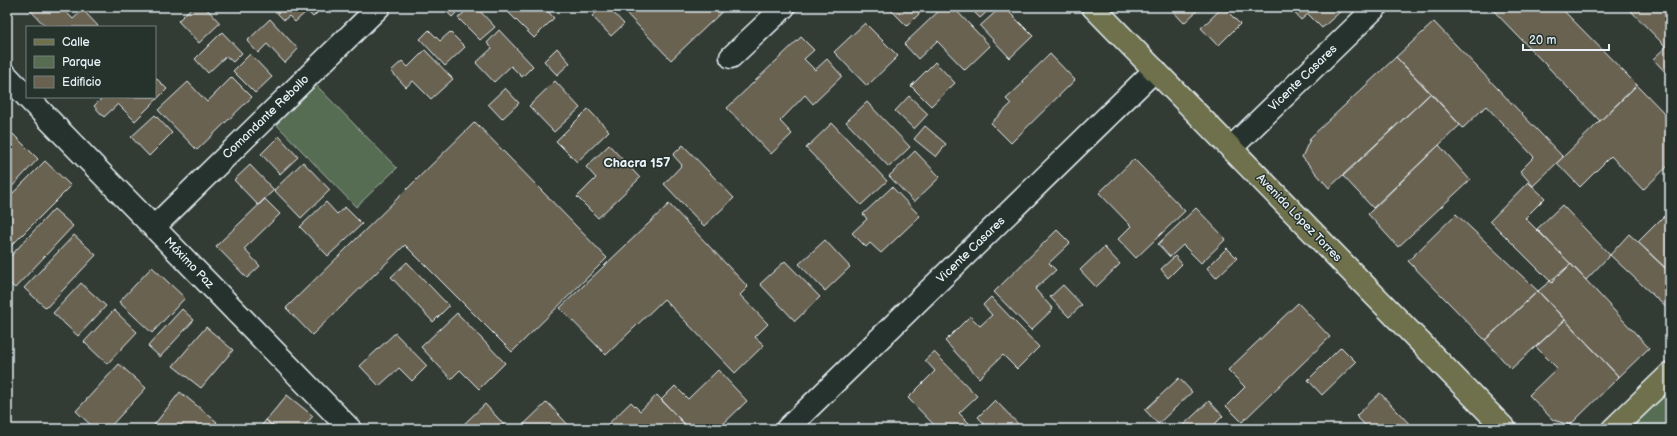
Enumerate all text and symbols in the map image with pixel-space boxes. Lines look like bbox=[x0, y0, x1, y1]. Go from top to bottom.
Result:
legend bbox=[26, 26, 156, 98]
scale bar bbox=[1523, 26, 1609, 52]
text: 20 m bbox=[1529, 33, 1556, 48]
text: Calle bbox=[62, 35, 90, 50]
street label: Vicente Casares bbox=[1266, 42, 1340, 114]
text: Parque bbox=[62, 55, 101, 70]
street label: Comandante Rebollo bbox=[220, 72, 312, 162]
text: Edificio bbox=[62, 75, 102, 90]
district label: Chacra 157 bbox=[604, 155, 670, 171]
street label: Avenida López Torres bbox=[1253, 171, 1345, 265]
street label: Vicente Casares bbox=[934, 214, 1008, 286]
street label: Máximo Paz bbox=[161, 234, 217, 292]

